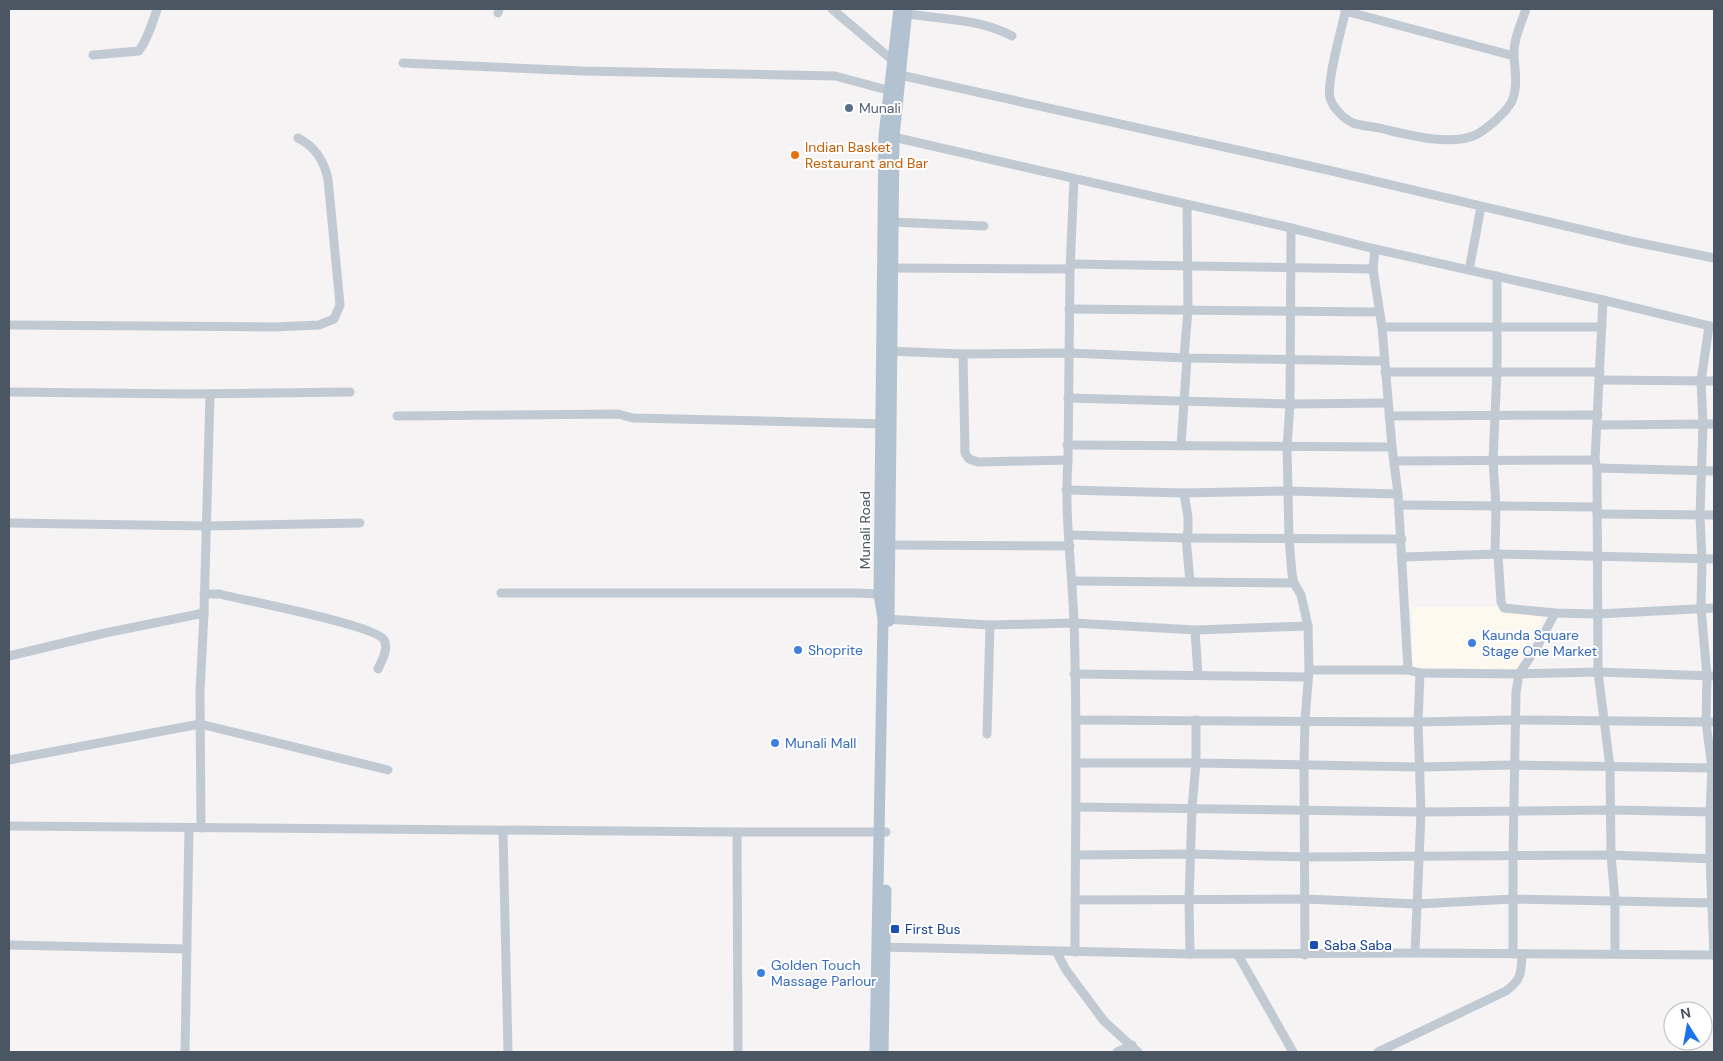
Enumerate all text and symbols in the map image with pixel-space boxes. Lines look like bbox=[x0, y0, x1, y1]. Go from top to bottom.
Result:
place label: Munali bbox=[859, 99, 901, 117]
marker: Munali bbox=[843, 102, 855, 114]
place label: Indian Basket Restaurant and Bar bbox=[805, 138, 928, 172]
marker: Indian Basket Restaurant and Bar bbox=[789, 149, 801, 161]
street label: Munali Road bbox=[856, 491, 874, 569]
place label: Kaunda Square Stage One Market bbox=[1482, 626, 1597, 660]
marker: Kaunda Square Stage One Market bbox=[1466, 637, 1478, 649]
place label: Shoprite bbox=[808, 641, 863, 659]
marker: Shoprite bbox=[792, 644, 804, 656]
place label: Munali Mall bbox=[785, 734, 856, 752]
marker: Munali Mall bbox=[769, 737, 781, 749]
place label: First Bus bbox=[905, 920, 960, 938]
marker: First Bus bbox=[889, 923, 901, 935]
place label: Saba Saba bbox=[1324, 936, 1392, 954]
marker: Saba Saba bbox=[1308, 939, 1320, 951]
place label: Golden Touch Massage Parlour bbox=[771, 956, 877, 990]
marker: Golden Touch Massage Parlour bbox=[755, 967, 767, 979]
north arrow bbox=[1663, 1001, 1713, 1051]
text: N bbox=[1679, 1003, 1692, 1023]

